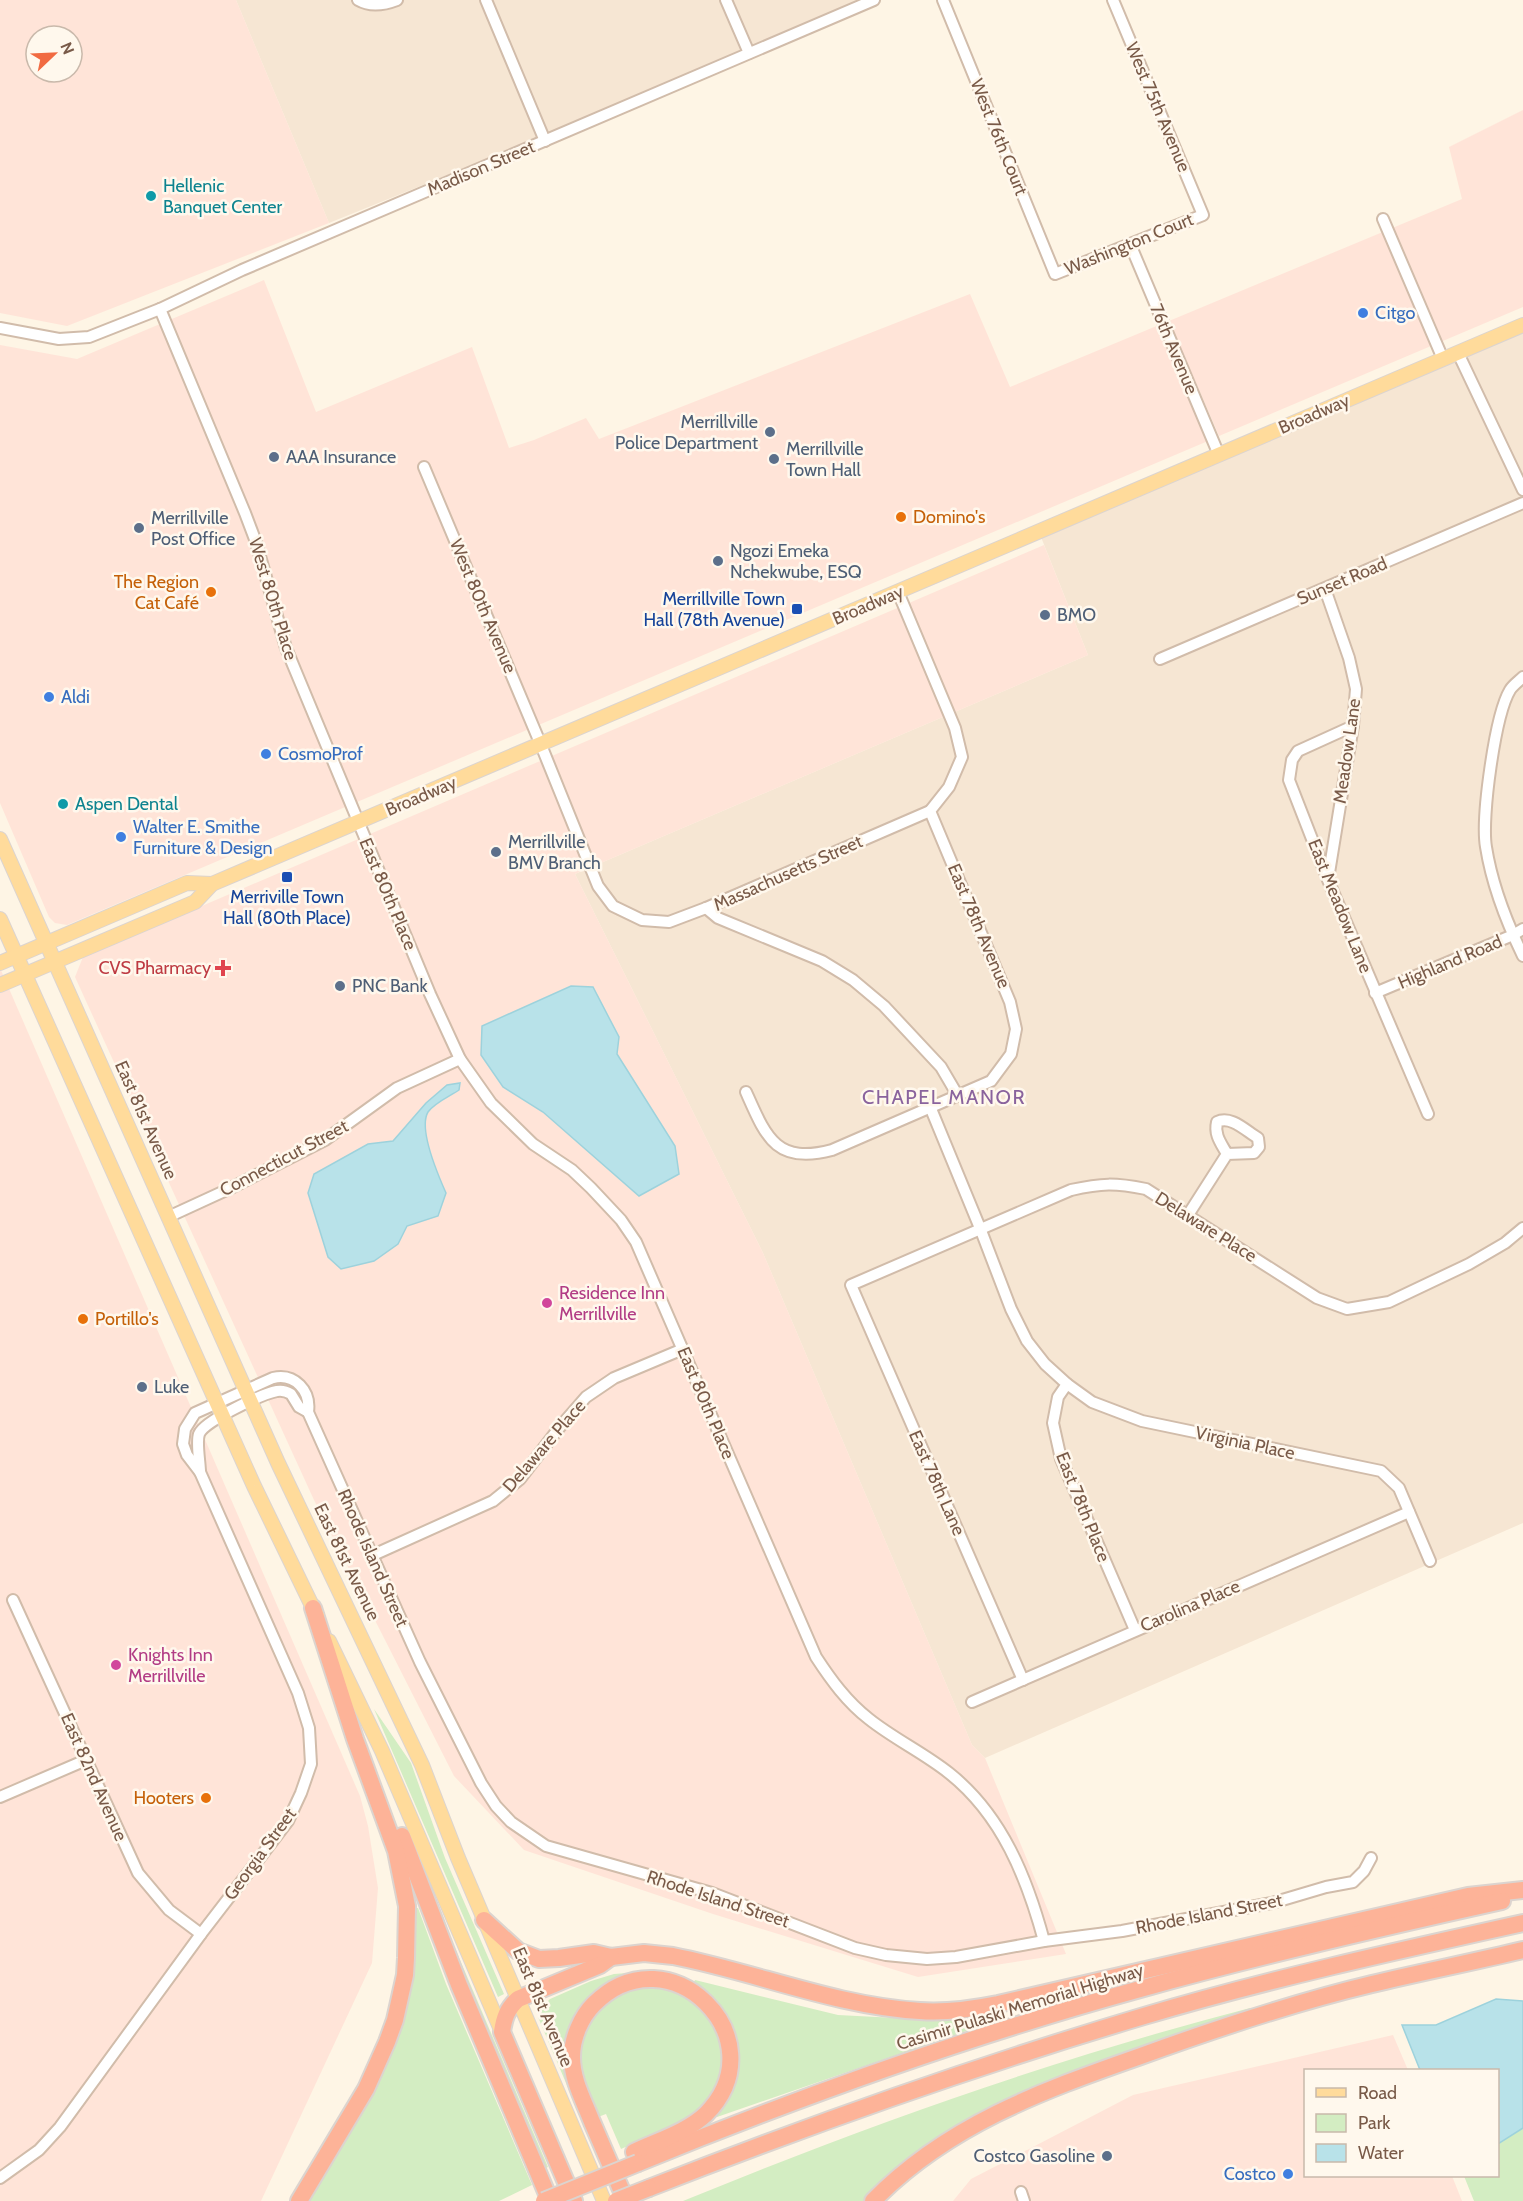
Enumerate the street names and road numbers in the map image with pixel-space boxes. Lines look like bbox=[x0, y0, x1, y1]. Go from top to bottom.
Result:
street label: West 75th Avenue bbox=[1121, 39, 1195, 175]
street label: West 76th Court bbox=[966, 76, 1032, 198]
street label: Madison Street bbox=[424, 135, 538, 201]
street label: Washington Court bbox=[1061, 208, 1197, 280]
street label: 76th Avenue bbox=[1145, 301, 1203, 397]
street label: Broadway bbox=[1275, 389, 1353, 439]
street label: West 80th Place bbox=[244, 535, 302, 663]
street label: West 80th Avenue bbox=[445, 536, 521, 676]
street label: Sunset Road bbox=[1294, 552, 1390, 610]
street label: Broadway bbox=[829, 580, 907, 630]
street label: Meadow Lane bbox=[1329, 697, 1365, 805]
street label: Broadway bbox=[382, 771, 460, 821]
street label: Massachusetts Street bbox=[710, 830, 866, 916]
street label: East 80th Place bbox=[354, 835, 422, 953]
street label: East Meadow Lane bbox=[1303, 836, 1377, 976]
street label: East 78th Avenue bbox=[943, 860, 1015, 992]
street label: Highland Road bbox=[1395, 930, 1505, 994]
street label: East 81st Avenue bbox=[110, 1057, 182, 1183]
street label: Connecticut Street bbox=[216, 1115, 352, 1201]
street label: Delaware Place bbox=[1151, 1187, 1261, 1267]
street label: East 80th Place bbox=[672, 1344, 740, 1462]
street label: Delaware Place bbox=[498, 1395, 590, 1497]
street label: Virginia Place bbox=[1193, 1422, 1297, 1464]
street label: East 78th Lane bbox=[904, 1427, 970, 1539]
street label: East 78th Place bbox=[1051, 1449, 1115, 1565]
street label: Rhode Island Street bbox=[333, 1486, 413, 1630]
street label: East 81st Avenue bbox=[309, 1500, 385, 1624]
street label: Carolina Place bbox=[1137, 1575, 1243, 1637]
street label: East 82nd Avenue bbox=[56, 1710, 132, 1844]
street label: Georgia Street bbox=[219, 1804, 301, 1904]
street label: Rhode Island Street bbox=[644, 1866, 792, 1932]
street label: Rhode Island Street bbox=[1134, 1889, 1284, 1939]
street label: East 81st Avenue bbox=[508, 1944, 578, 2070]
street label: Casimir Pulaski Memorial Highway bbox=[894, 1959, 1146, 2055]

